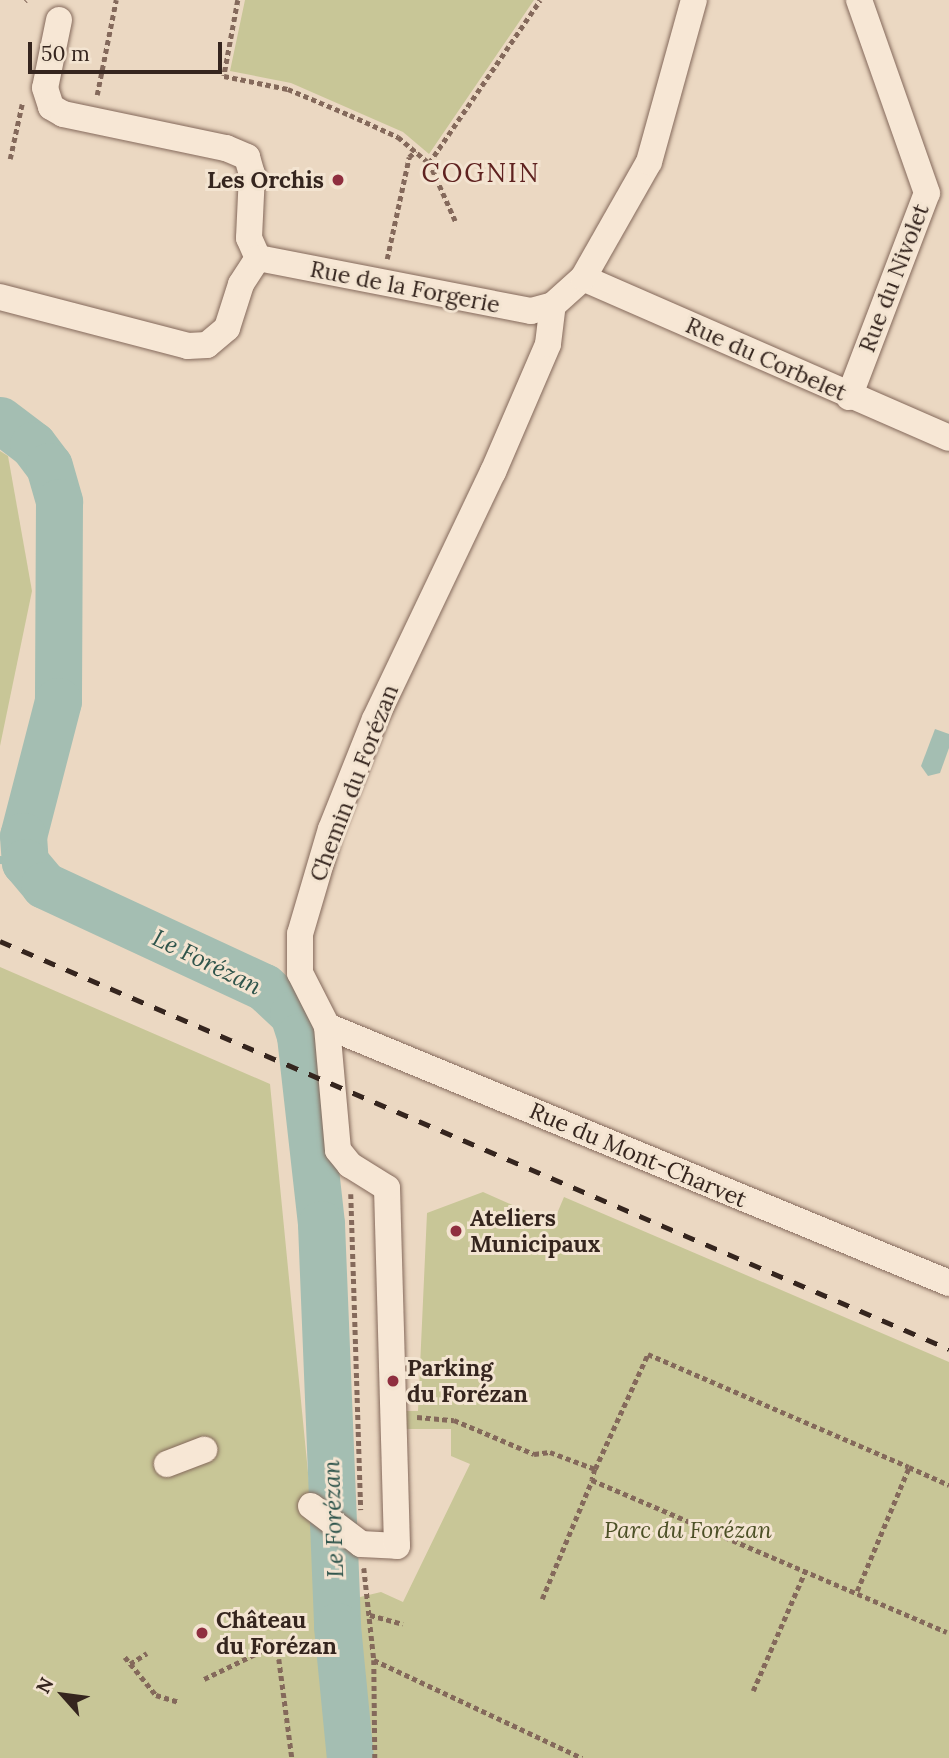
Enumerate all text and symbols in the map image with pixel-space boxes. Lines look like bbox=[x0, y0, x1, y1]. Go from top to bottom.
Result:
scale bar bbox=[32, 28, 226, 72]
text: 50 m bbox=[41, 40, 90, 67]
district label: COGNIN bbox=[422, 157, 540, 189]
place label: Les Orchis bbox=[207, 166, 324, 194]
marker: Les Orchis bbox=[330, 172, 346, 188]
street label: Rue du Nivolet bbox=[853, 200, 935, 356]
street label: Rue de la Forgerie bbox=[308, 255, 502, 319]
street label: Rue du Corbelet bbox=[681, 311, 851, 407]
street label: Chemin du Forézan bbox=[304, 681, 404, 885]
water label: Le Forézan bbox=[148, 923, 266, 1001]
street label: Rue du Mont-Charvet bbox=[525, 1097, 751, 1213]
place label: Ateliers Municipaux bbox=[470, 1204, 600, 1258]
marker: Ateliers Municipaux bbox=[448, 1223, 464, 1239]
place label: Parking du Forézan bbox=[407, 1354, 528, 1408]
marker: Parking du Forézan bbox=[385, 1373, 401, 1389]
water label: Le Forézan bbox=[317, 1460, 349, 1578]
park label: Parc du Forézan bbox=[604, 1516, 772, 1544]
place label: Château du Forézan bbox=[216, 1606, 337, 1660]
marker: Château du Forézan bbox=[194, 1625, 210, 1641]
north arrow bbox=[28, 1660, 98, 1730]
text: N bbox=[30, 1673, 59, 1697]

